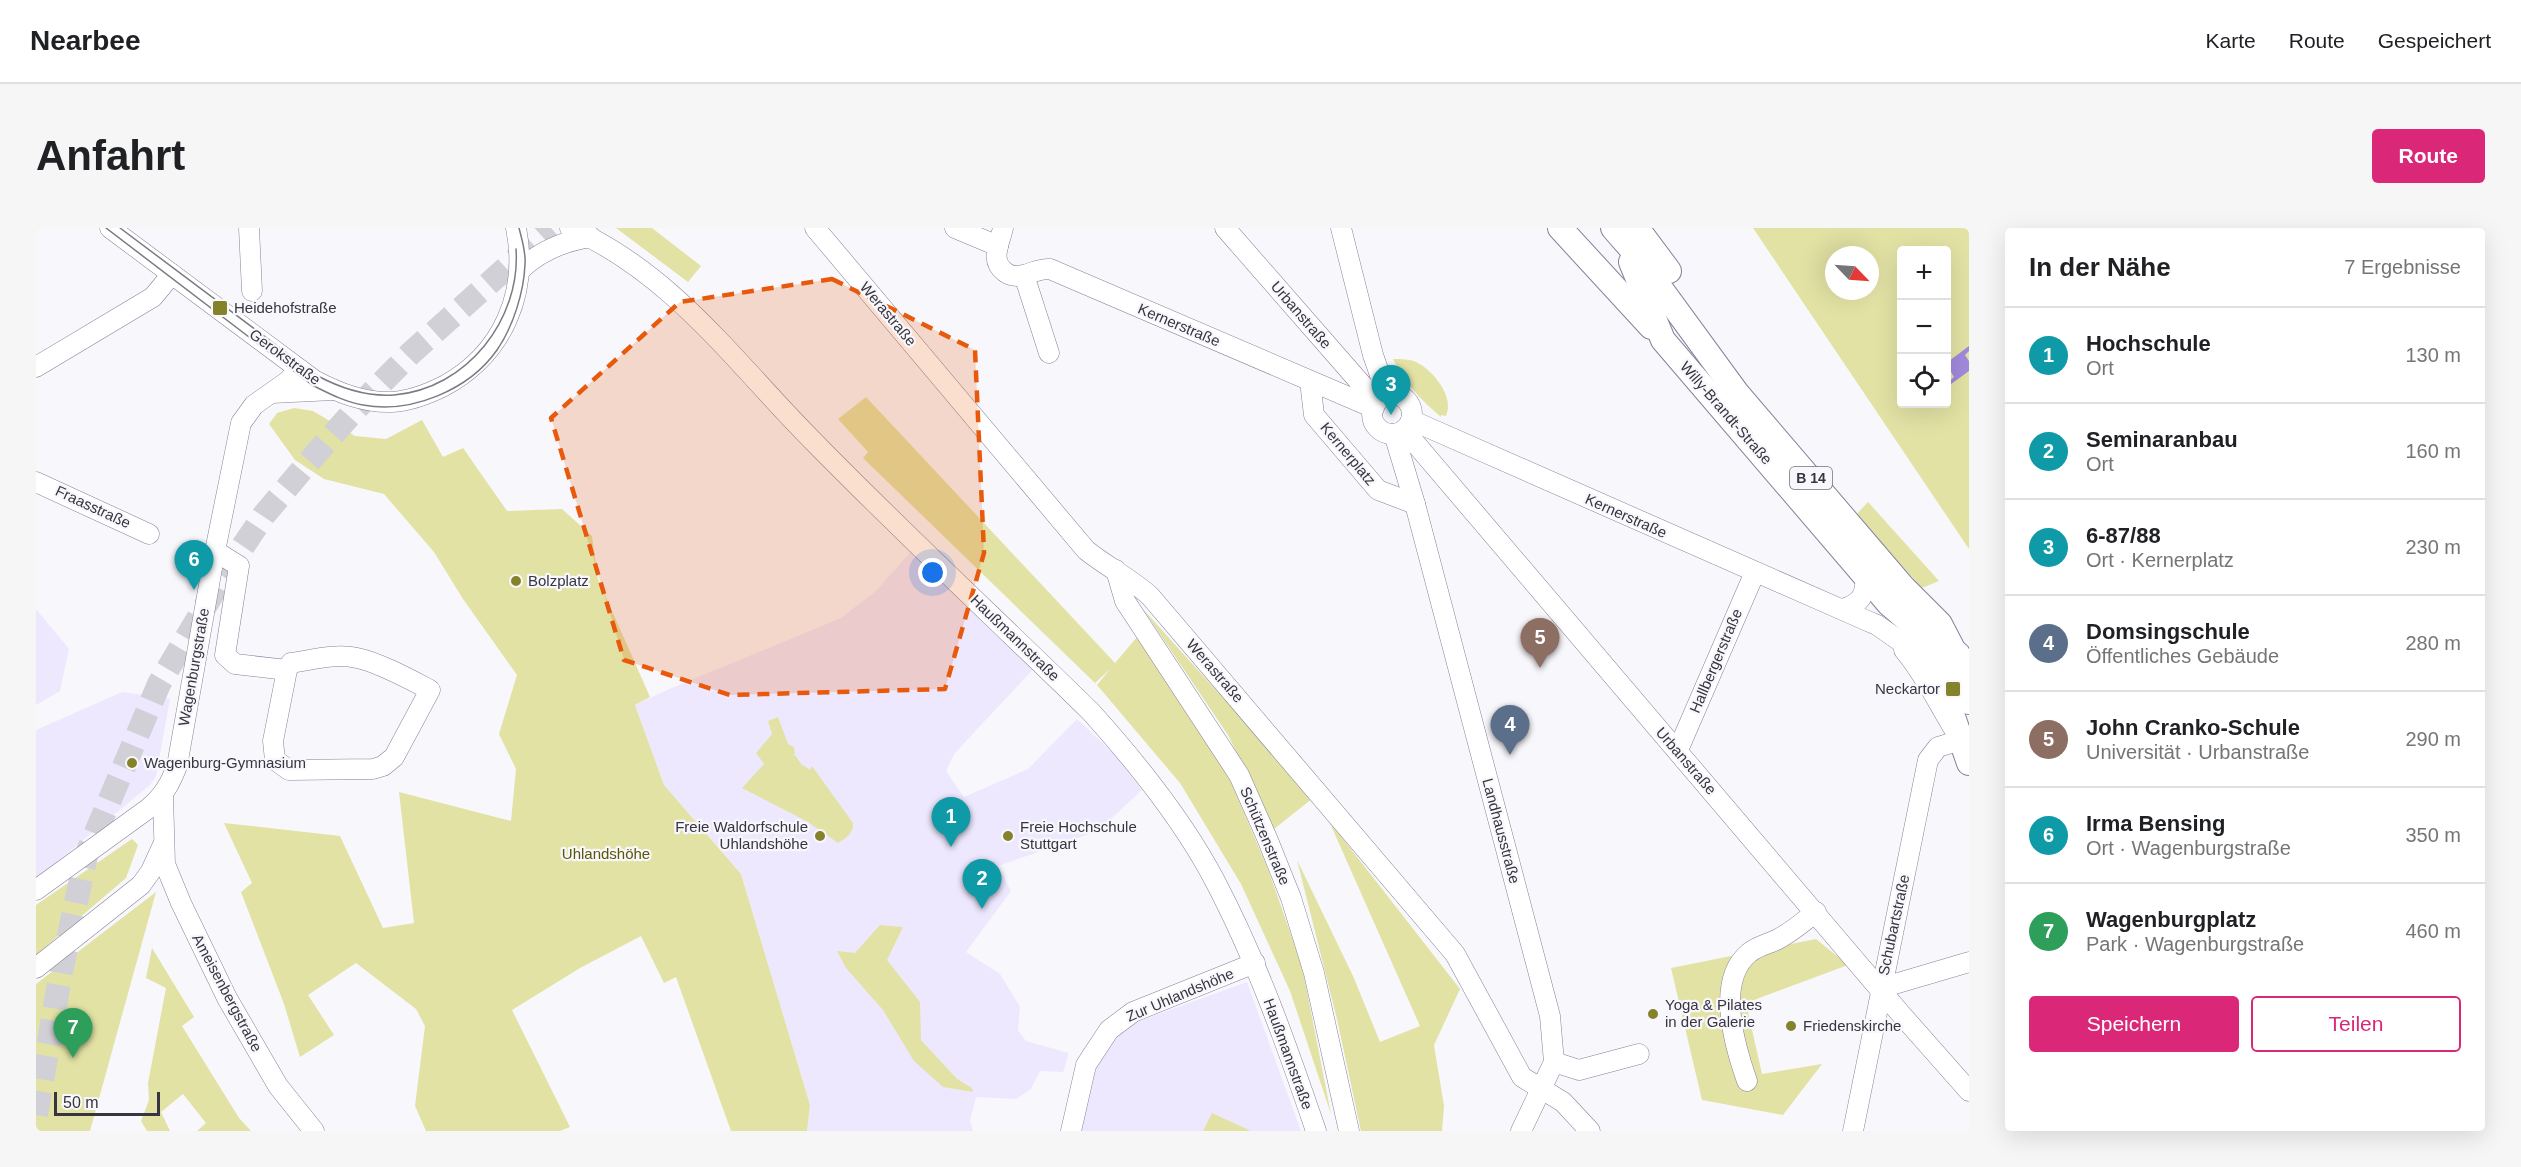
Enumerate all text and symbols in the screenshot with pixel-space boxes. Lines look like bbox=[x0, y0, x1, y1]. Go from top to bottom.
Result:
text: Nearbee bbox=[30, 25, 141, 56]
text: Karte bbox=[2206, 29, 2256, 52]
text: Route bbox=[2289, 29, 2345, 52]
text: Gespeichert bbox=[2378, 29, 2491, 52]
button: Route bbox=[2372, 129, 2485, 183]
text: Anfahrt bbox=[36, 132, 185, 179]
north arrow bbox=[1825, 246, 1879, 300]
map controls bbox=[1897, 246, 1951, 408]
button: + bbox=[1897, 246, 1951, 300]
text: In der Nähe bbox=[2029, 252, 2171, 282]
text: 7 Ergebnisse bbox=[2344, 256, 2461, 278]
street label: Werastraße bbox=[857, 278, 920, 349]
street label: Urbanstraße bbox=[1268, 278, 1335, 352]
marker: Heidehofstraße bbox=[211, 299, 229, 317]
place label: Heidehofstraße bbox=[234, 299, 337, 316]
street label: Kernerstraße bbox=[1136, 300, 1223, 349]
button: − bbox=[1897, 300, 1951, 354]
street label: Gerokstraße bbox=[247, 325, 324, 388]
text: Hochschule bbox=[2086, 331, 2211, 356]
text: 1 bbox=[2043, 344, 2054, 366]
text: 130 m bbox=[2405, 344, 2461, 366]
button: locate bbox=[1897, 354, 1951, 408]
text: Ort bbox=[2086, 357, 2114, 379]
street label: Willy-Brandt-Straße bbox=[1677, 358, 1776, 468]
pin: 3 bbox=[1372, 366, 1410, 415]
street label: Kernerplatz bbox=[1317, 419, 1380, 489]
text: Seminaranbau bbox=[2086, 427, 2238, 452]
text: 2 bbox=[2043, 440, 2054, 462]
text: 160 m bbox=[2405, 440, 2461, 462]
text: Ort bbox=[2086, 453, 2114, 475]
road number: B 14 bbox=[1790, 467, 1832, 489]
street label: Fraasstraße bbox=[53, 482, 133, 531]
street label: Kernerstraße bbox=[1583, 490, 1670, 541]
text: 6-87/88 bbox=[2086, 523, 2161, 548]
text: 3 bbox=[2043, 536, 2054, 558]
text: 230 m bbox=[2405, 536, 2461, 558]
pin: 6 bbox=[174, 540, 214, 590]
text: Ort · Kernerplatz bbox=[2086, 549, 2234, 571]
your location bbox=[918, 558, 947, 587]
place label: Bolzplatz bbox=[528, 572, 589, 589]
marker: Bolzplatz bbox=[509, 574, 523, 588]
street label: Haußmannstraße bbox=[967, 591, 1063, 684]
street label: Hallbergerstraße bbox=[1686, 606, 1745, 716]
street label: Wagenburgstraße bbox=[175, 607, 212, 727]
pin: 5 bbox=[1520, 618, 1560, 668]
text: Domsingschule bbox=[2086, 619, 2250, 644]
text: 4 bbox=[2043, 632, 2054, 654]
text: 280 m bbox=[2405, 632, 2461, 654]
street label: Werastraße bbox=[1183, 636, 1247, 706]
text: Öffentliches Gebäude bbox=[2086, 645, 2279, 667]
place label: Neckartor bbox=[1875, 680, 1940, 697]
marker: Neckartor bbox=[1944, 680, 1962, 698]
pin: 4 bbox=[1490, 706, 1530, 755]
text: John Cranko-Schule bbox=[2086, 715, 2300, 740]
street label: Urbanstraße bbox=[1653, 724, 1720, 798]
text: 5 bbox=[2043, 728, 2054, 750]
text: 290 m bbox=[2405, 728, 2461, 750]
text: Universität · Urbanstraße bbox=[2086, 741, 2309, 763]
place label: Wagenburg-Gymnasium bbox=[144, 754, 306, 771]
marker: Wagenburg-Gymnasium bbox=[125, 756, 139, 770]
street label: Landhausstraße bbox=[1479, 776, 1524, 885]
street label: Schützenstraße bbox=[1237, 784, 1294, 887]
pin: 1 bbox=[932, 798, 970, 847]
text: Irma Bensing bbox=[2086, 811, 2225, 836]
place label: Freie Waldorfschule Uhlandshöhe bbox=[675, 818, 808, 852]
place label: Freie Hochschule Stuttgart bbox=[1020, 818, 1137, 852]
text: 6 bbox=[2043, 824, 2054, 846]
text: 350 m bbox=[2405, 824, 2461, 846]
marker: Freie Waldorfschule Uhlandshöhe bbox=[813, 829, 827, 843]
marker: Freie Hochschule Stuttgart bbox=[1001, 829, 1015, 843]
text: Ort · Wagenburgstraße bbox=[2086, 837, 2291, 859]
park label: Uhlandshöhe bbox=[562, 845, 650, 862]
pin: 2 bbox=[962, 860, 1002, 909]
street label: Schubartstraße bbox=[1875, 873, 1912, 977]
text: Wagenburgplatz bbox=[2086, 907, 2256, 932]
text: 7 bbox=[2043, 920, 2054, 942]
text: 460 m bbox=[2405, 920, 2461, 942]
street label: Ameisenbergstraße bbox=[189, 931, 266, 1055]
text: Park · Wagenburgstraße bbox=[2086, 933, 2304, 955]
street label: Zur Uhlandshöhe bbox=[1124, 964, 1236, 1025]
street label: Haußmannstraße bbox=[1261, 996, 1316, 1112]
place label: Yoga & Pilates in der Galerie bbox=[1665, 996, 1762, 1030]
button: Speichern bbox=[2029, 996, 2239, 1052]
button: Teilen bbox=[2251, 996, 2461, 1052]
marker: Yoga & Pilates in der Galerie bbox=[1646, 1007, 1660, 1021]
pin: 7 bbox=[54, 1008, 93, 1058]
place label: Friedenskirche bbox=[1803, 1017, 1901, 1034]
marker: Friedenskirche bbox=[1784, 1019, 1798, 1033]
scale bar bbox=[54, 1089, 160, 1116]
text: 50 m bbox=[63, 1094, 99, 1111]

